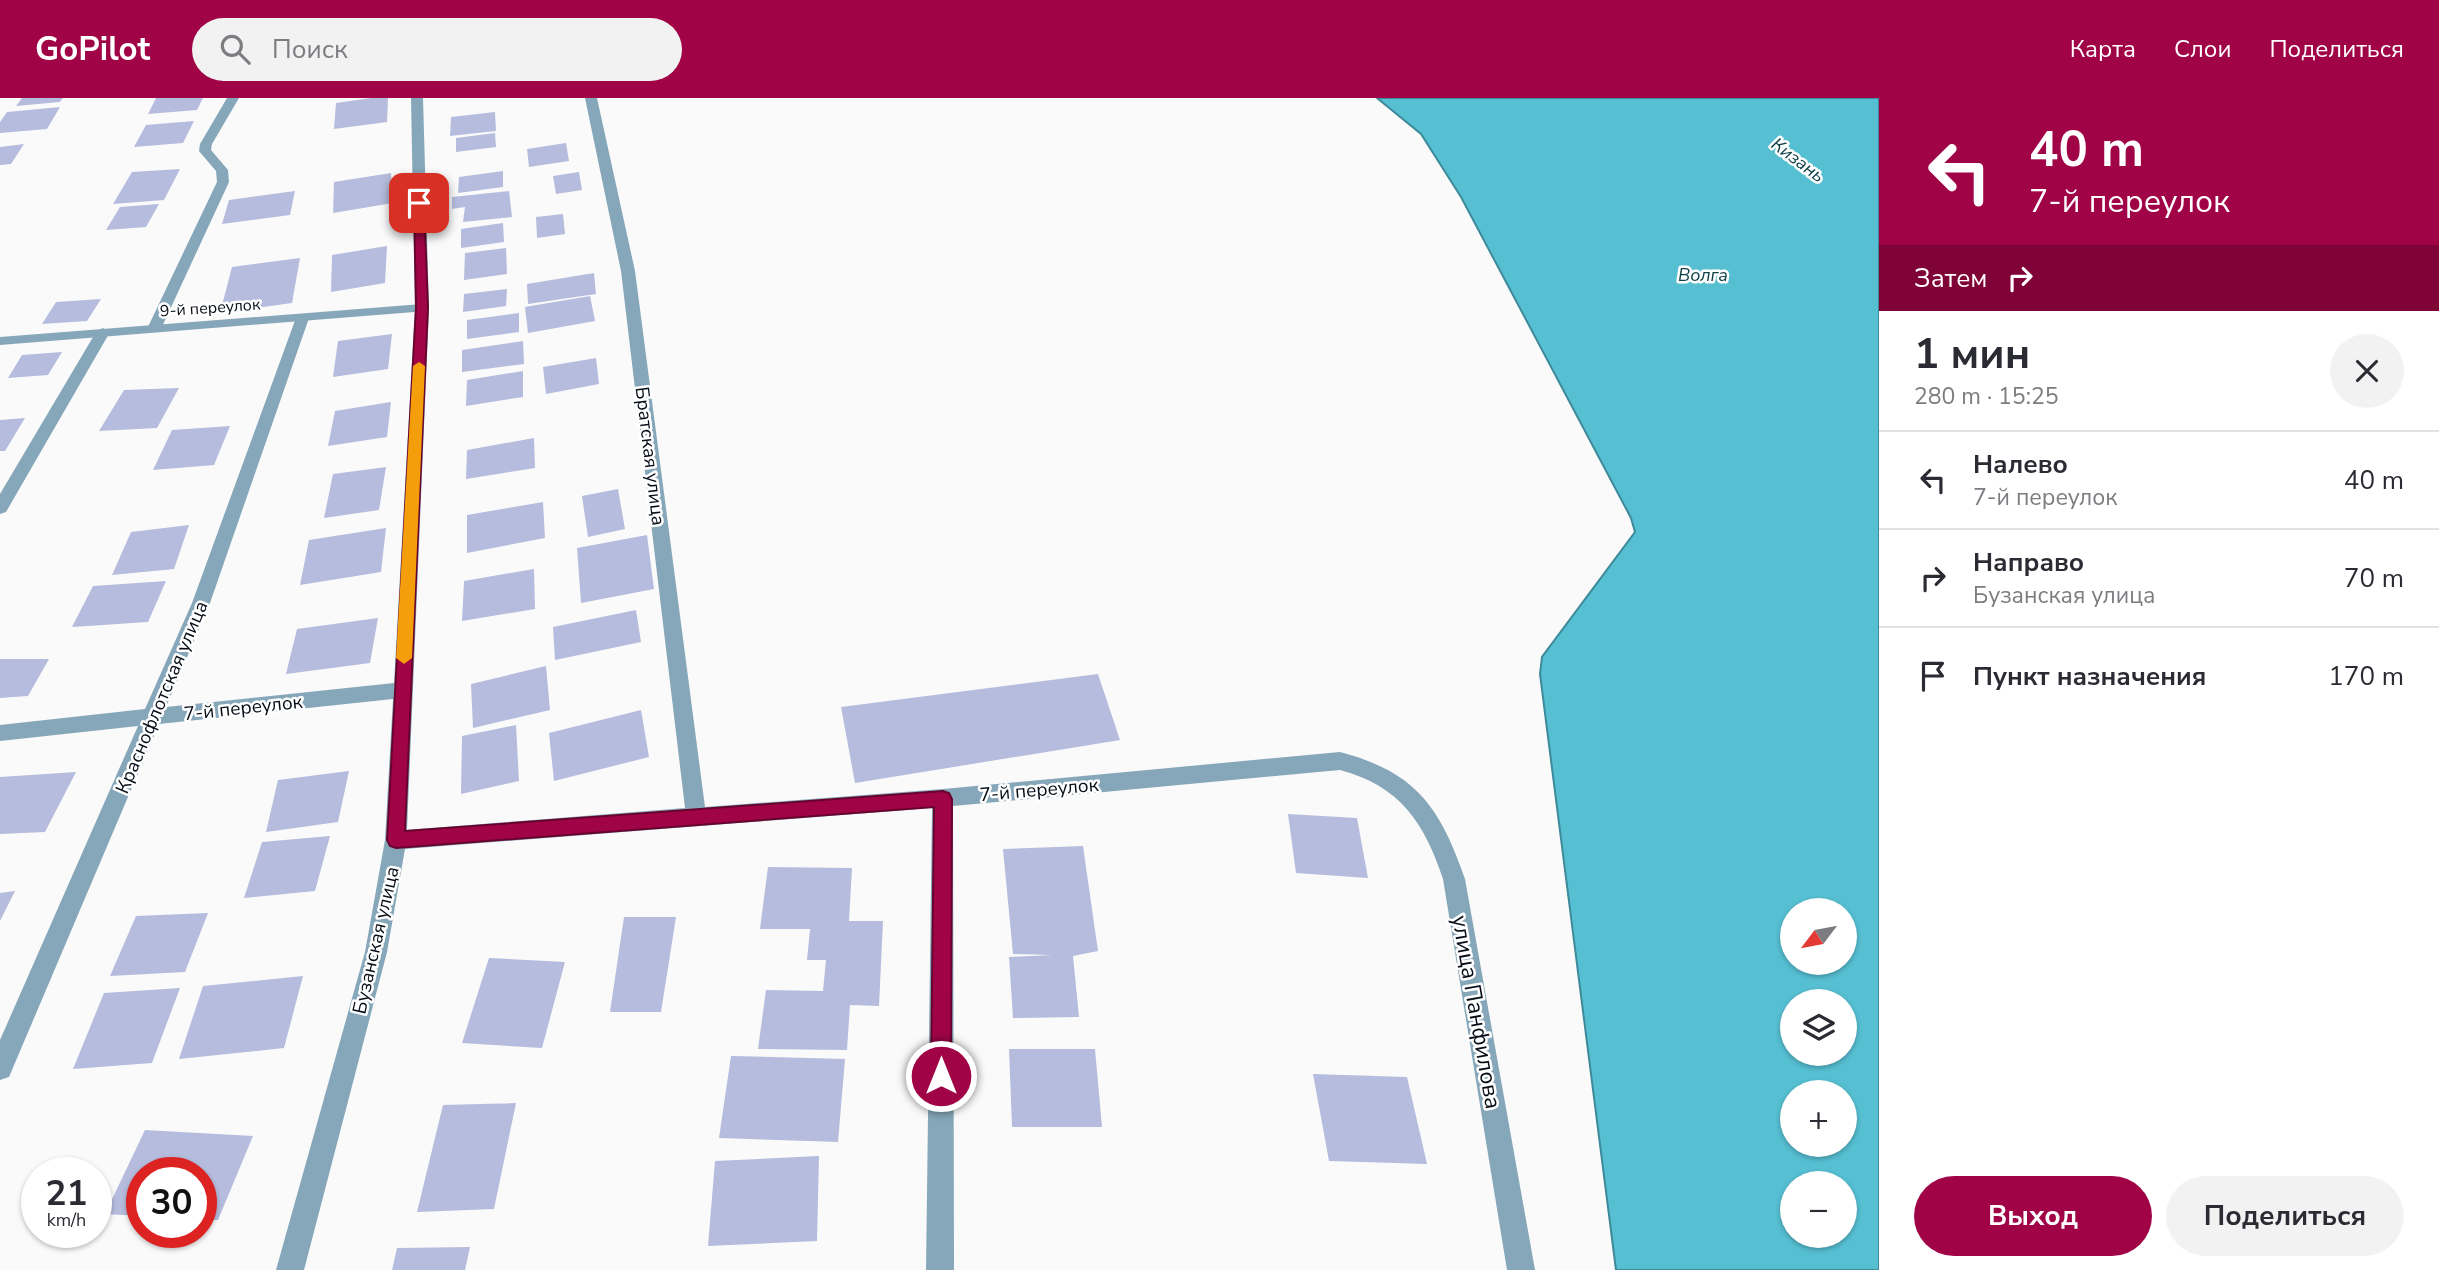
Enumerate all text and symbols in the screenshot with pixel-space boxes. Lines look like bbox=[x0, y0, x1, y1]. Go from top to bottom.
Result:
search box bbox=[192, 18, 682, 81]
text: GoPilot bbox=[35, 27, 150, 72]
icon: search bbox=[216, 30, 254, 68]
text: Поиск bbox=[272, 32, 348, 67]
text: Карта bbox=[2070, 33, 2136, 65]
text: Слои bbox=[2174, 33, 2231, 65]
text: Поделиться bbox=[2269, 33, 2404, 65]
text: 40 m bbox=[2029, 116, 2144, 183]
icon: left bbox=[1914, 126, 2005, 217]
water label: Кизань bbox=[1766, 132, 1830, 188]
pin bbox=[389, 173, 449, 233]
text: 7-й переулок bbox=[2029, 180, 2230, 223]
icon: arrive bbox=[400, 184, 438, 222]
icon: right bbox=[2001, 259, 2039, 297]
text: Затем bbox=[1914, 261, 1987, 296]
water label: Волга bbox=[1678, 263, 1728, 287]
street label: 9-й переулок bbox=[159, 293, 262, 322]
text: 1 мин bbox=[1914, 326, 2030, 383]
button: close bbox=[2330, 334, 2404, 408]
text: 280 m · 15:25 bbox=[1914, 381, 2059, 412]
street label: Братская улица bbox=[629, 385, 671, 527]
text: Налево bbox=[1973, 447, 2068, 482]
icon: left bbox=[1914, 461, 1952, 499]
text: 40 m bbox=[2344, 463, 2404, 498]
text: 7-й переулок bbox=[1973, 482, 2117, 513]
text: Направо bbox=[1973, 545, 2084, 580]
icon: right bbox=[1914, 559, 1952, 597]
text: 70 m bbox=[2344, 561, 2404, 596]
text: Бузанская улица bbox=[1973, 580, 2155, 611]
street label: Краснофлотская улица bbox=[109, 597, 214, 798]
icon: arrive bbox=[1914, 657, 1952, 695]
text: Пункт назначения bbox=[1973, 659, 2206, 694]
text: 170 m bbox=[2328, 659, 2404, 694]
street label: 7-й переулок bbox=[182, 689, 304, 727]
street label: 7-й переулок bbox=[979, 772, 1100, 808]
street label: Бузанская улица bbox=[346, 864, 406, 1017]
north arrow bbox=[1780, 898, 1857, 975]
map controls bbox=[1780, 898, 1857, 1248]
street label: улица Панфилова bbox=[1444, 913, 1509, 1111]
button: layers bbox=[1780, 989, 1857, 1066]
position arrow bbox=[904, 1039, 978, 1113]
button: + bbox=[1780, 1080, 1857, 1157]
speed limit sign: 30 bbox=[126, 1157, 217, 1248]
text: 21 bbox=[45, 1170, 88, 1217]
button: − bbox=[1780, 1171, 1857, 1248]
button: Выход bbox=[1914, 1176, 2152, 1256]
button: Поделиться bbox=[2166, 1176, 2404, 1256]
text: km/h bbox=[47, 1208, 86, 1232]

